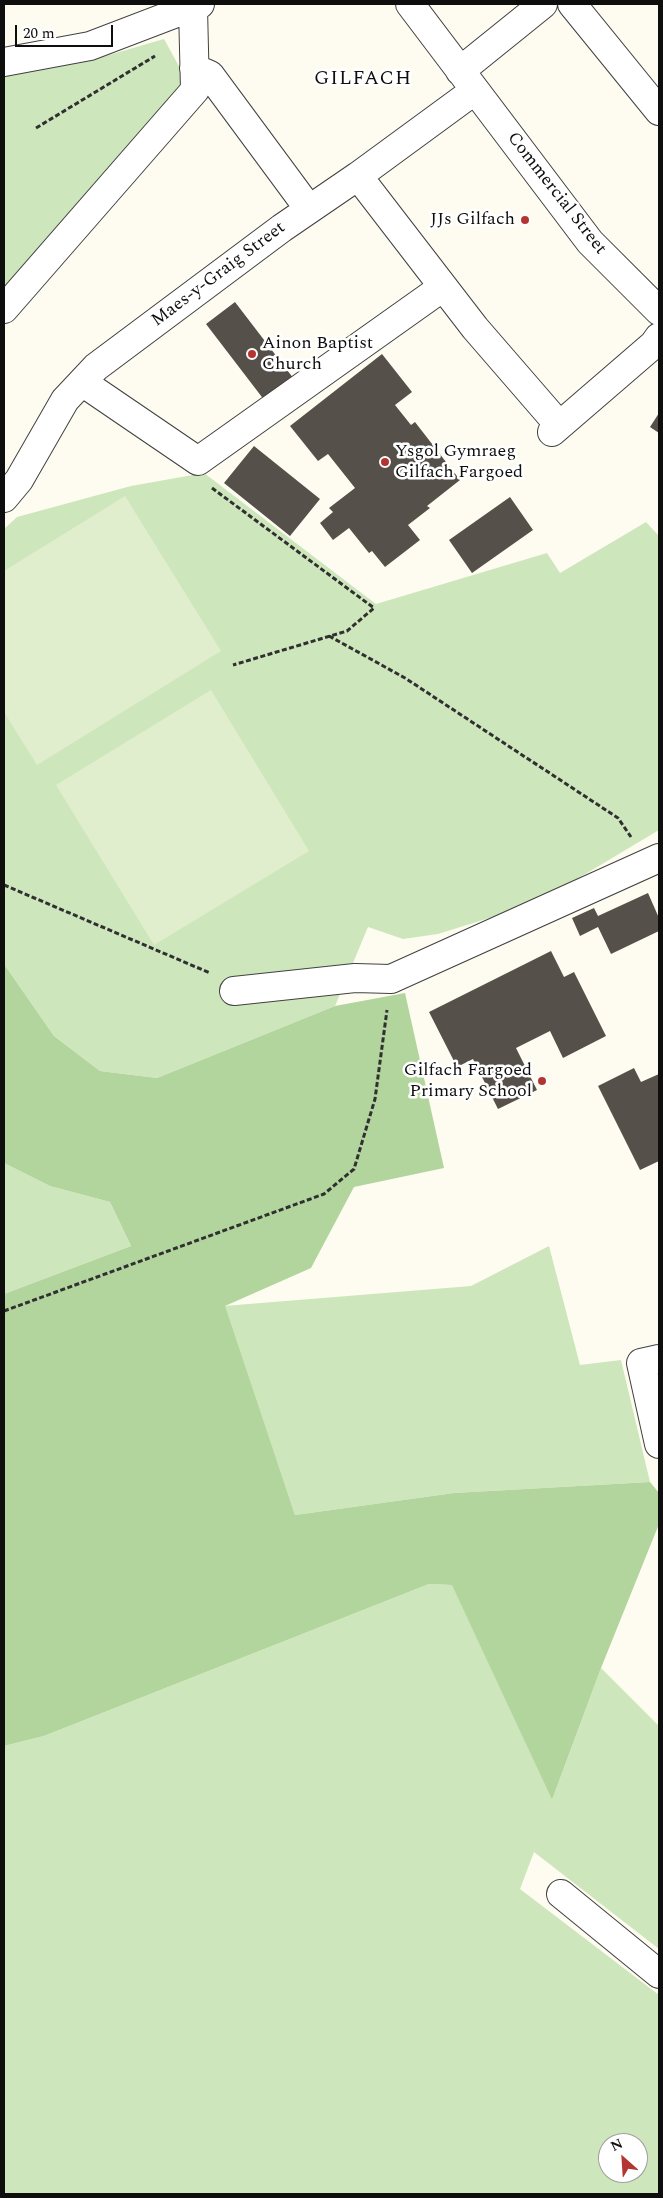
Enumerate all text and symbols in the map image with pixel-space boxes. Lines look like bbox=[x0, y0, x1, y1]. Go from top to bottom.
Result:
scale bar bbox=[18, 15, 115, 47]
text: 20 m bbox=[23, 22, 55, 45]
district label: GILFACH bbox=[313, 68, 413, 92]
street label: Commercial Street bbox=[501, 128, 611, 260]
place label: JJs Gilfach bbox=[430, 209, 515, 231]
marker: JJs Gilfach bbox=[519, 214, 531, 226]
street label: Maes-y-Graig Street bbox=[148, 218, 290, 332]
place label: Ainon Baptist Church bbox=[262, 333, 373, 376]
marker: Ainon Baptist Church bbox=[246, 348, 258, 360]
place label: Ysgol Gymraeg Gilfach Fargoed bbox=[395, 441, 523, 484]
marker: Ysgol Gymraeg Gilfach Fargoed bbox=[379, 456, 391, 468]
place label: Gilfach Fargoed Primary School bbox=[404, 1060, 532, 1102]
marker: Gilfach Fargoed Primary School bbox=[536, 1075, 548, 1087]
north arrow bbox=[598, 2133, 648, 2183]
text: N bbox=[607, 2133, 626, 2157]

